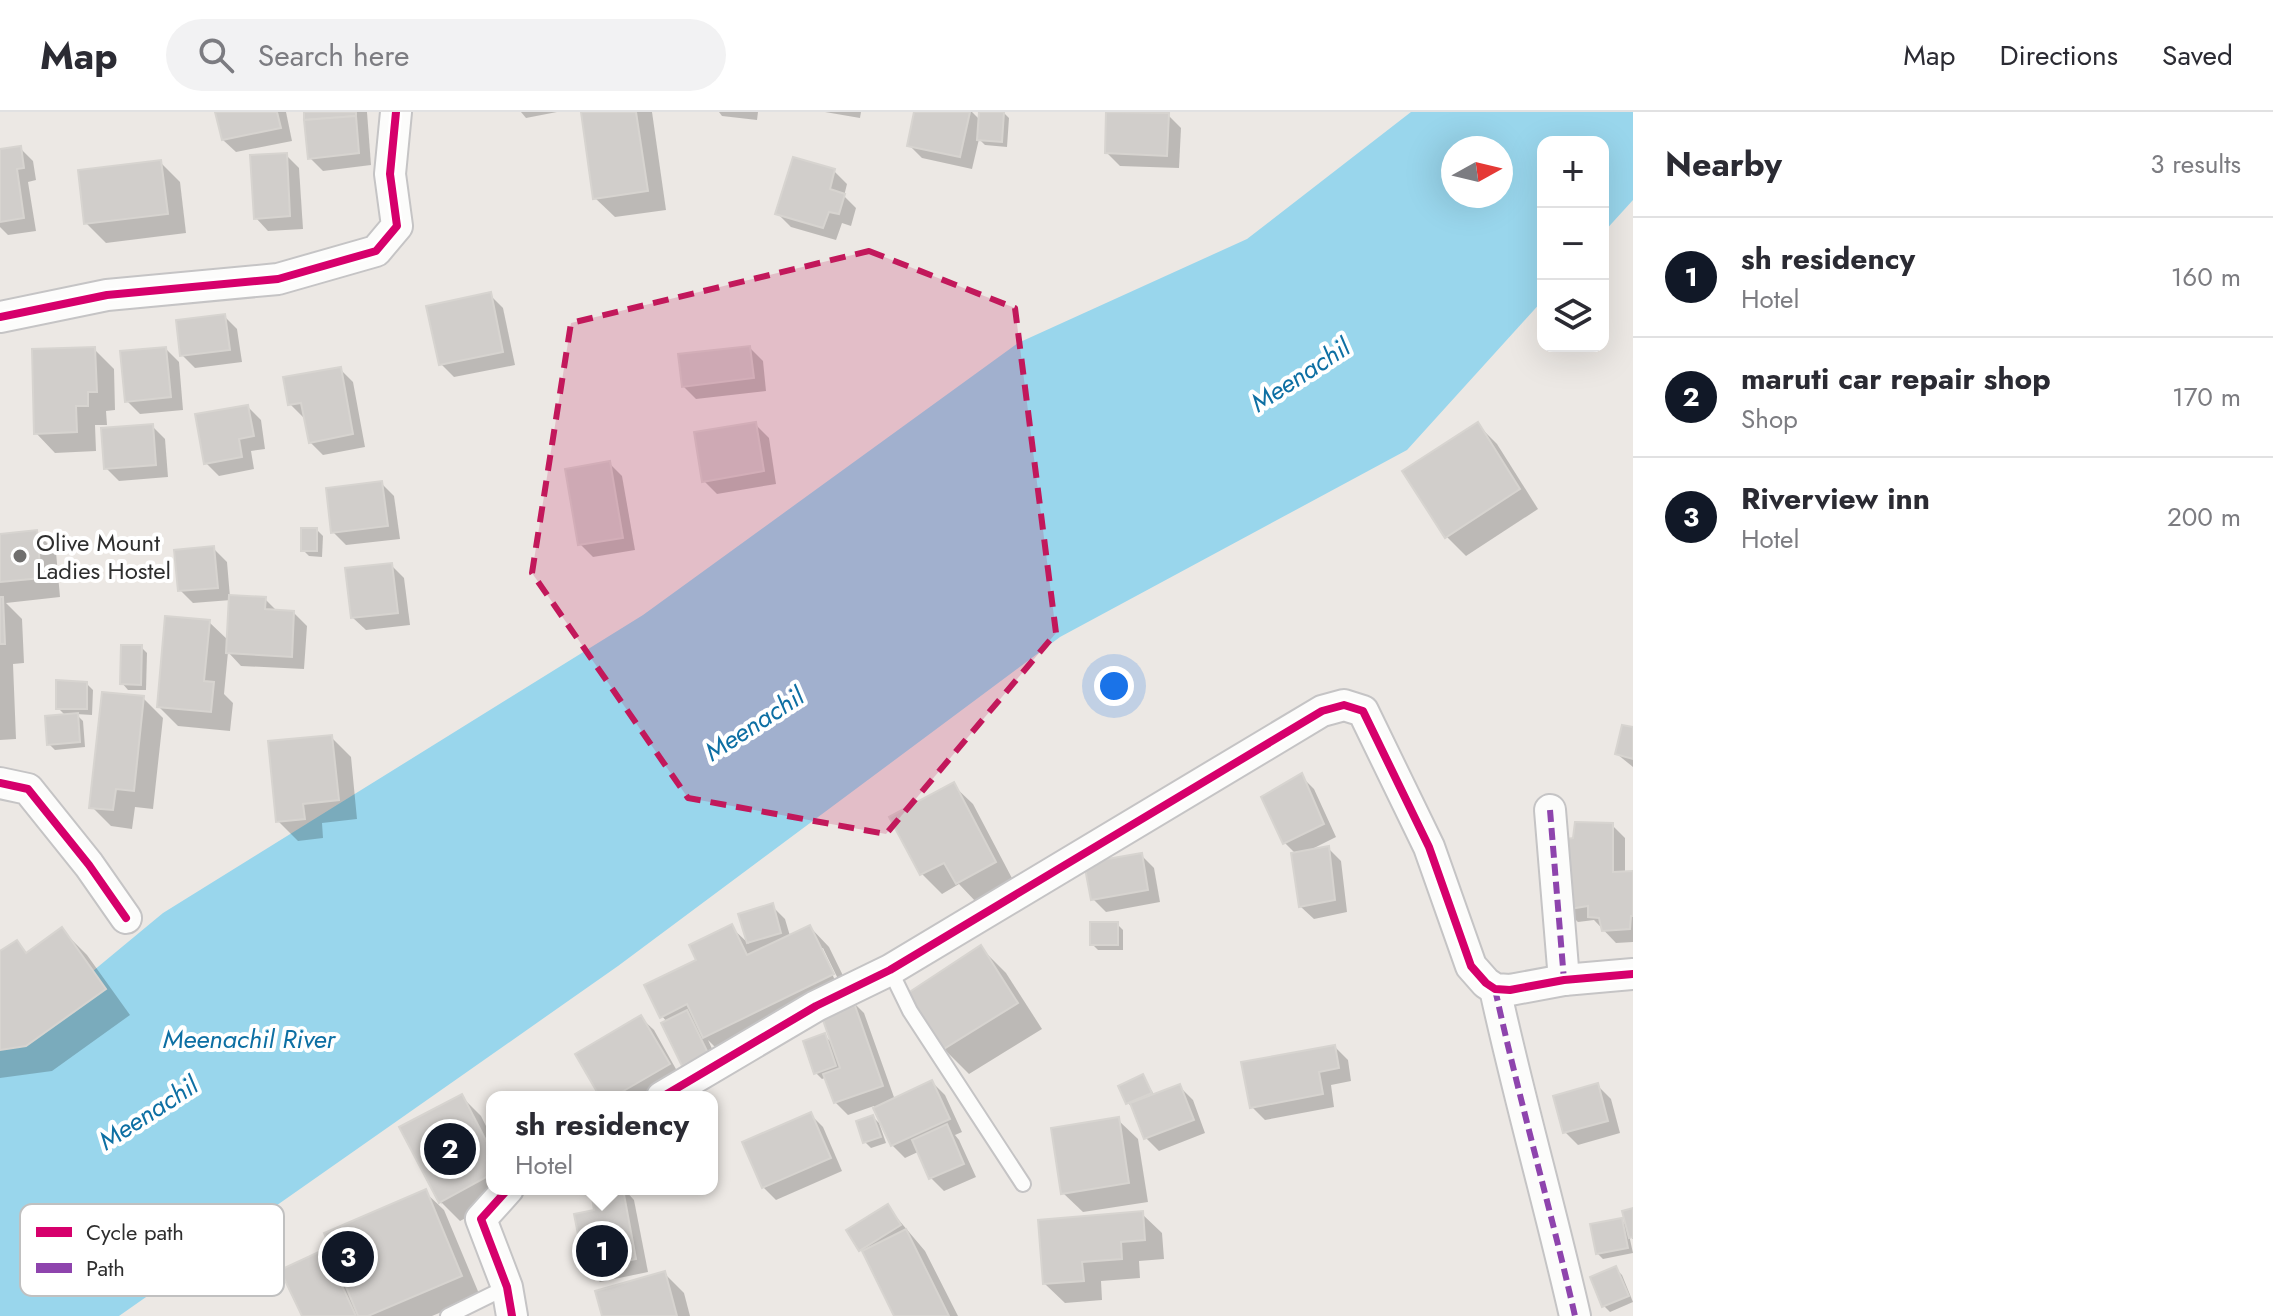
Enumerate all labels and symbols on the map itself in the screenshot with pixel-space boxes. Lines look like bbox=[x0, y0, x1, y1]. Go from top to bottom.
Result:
north arrow bbox=[1441, 136, 1513, 208]
water label: Meenachil bbox=[1243, 328, 1358, 421]
place label: Olive Mount Ladies Hostel bbox=[36, 525, 171, 588]
marker: Olive Mount Ladies Hostel bbox=[11, 547, 29, 565]
your location bbox=[1094, 666, 1134, 706]
water label: Meenachil bbox=[697, 677, 812, 770]
water label: Meenachil River bbox=[163, 1020, 337, 1058]
water label: Meenachil bbox=[91, 1066, 206, 1159]
pin: 2 bbox=[424, 1119, 476, 1179]
legend bbox=[20, 1204, 284, 1296]
text: Cycle path bbox=[86, 1216, 184, 1248]
pin: 1 bbox=[576, 1221, 628, 1281]
pin: 3 bbox=[322, 1227, 374, 1287]
text: Path bbox=[86, 1252, 125, 1284]

